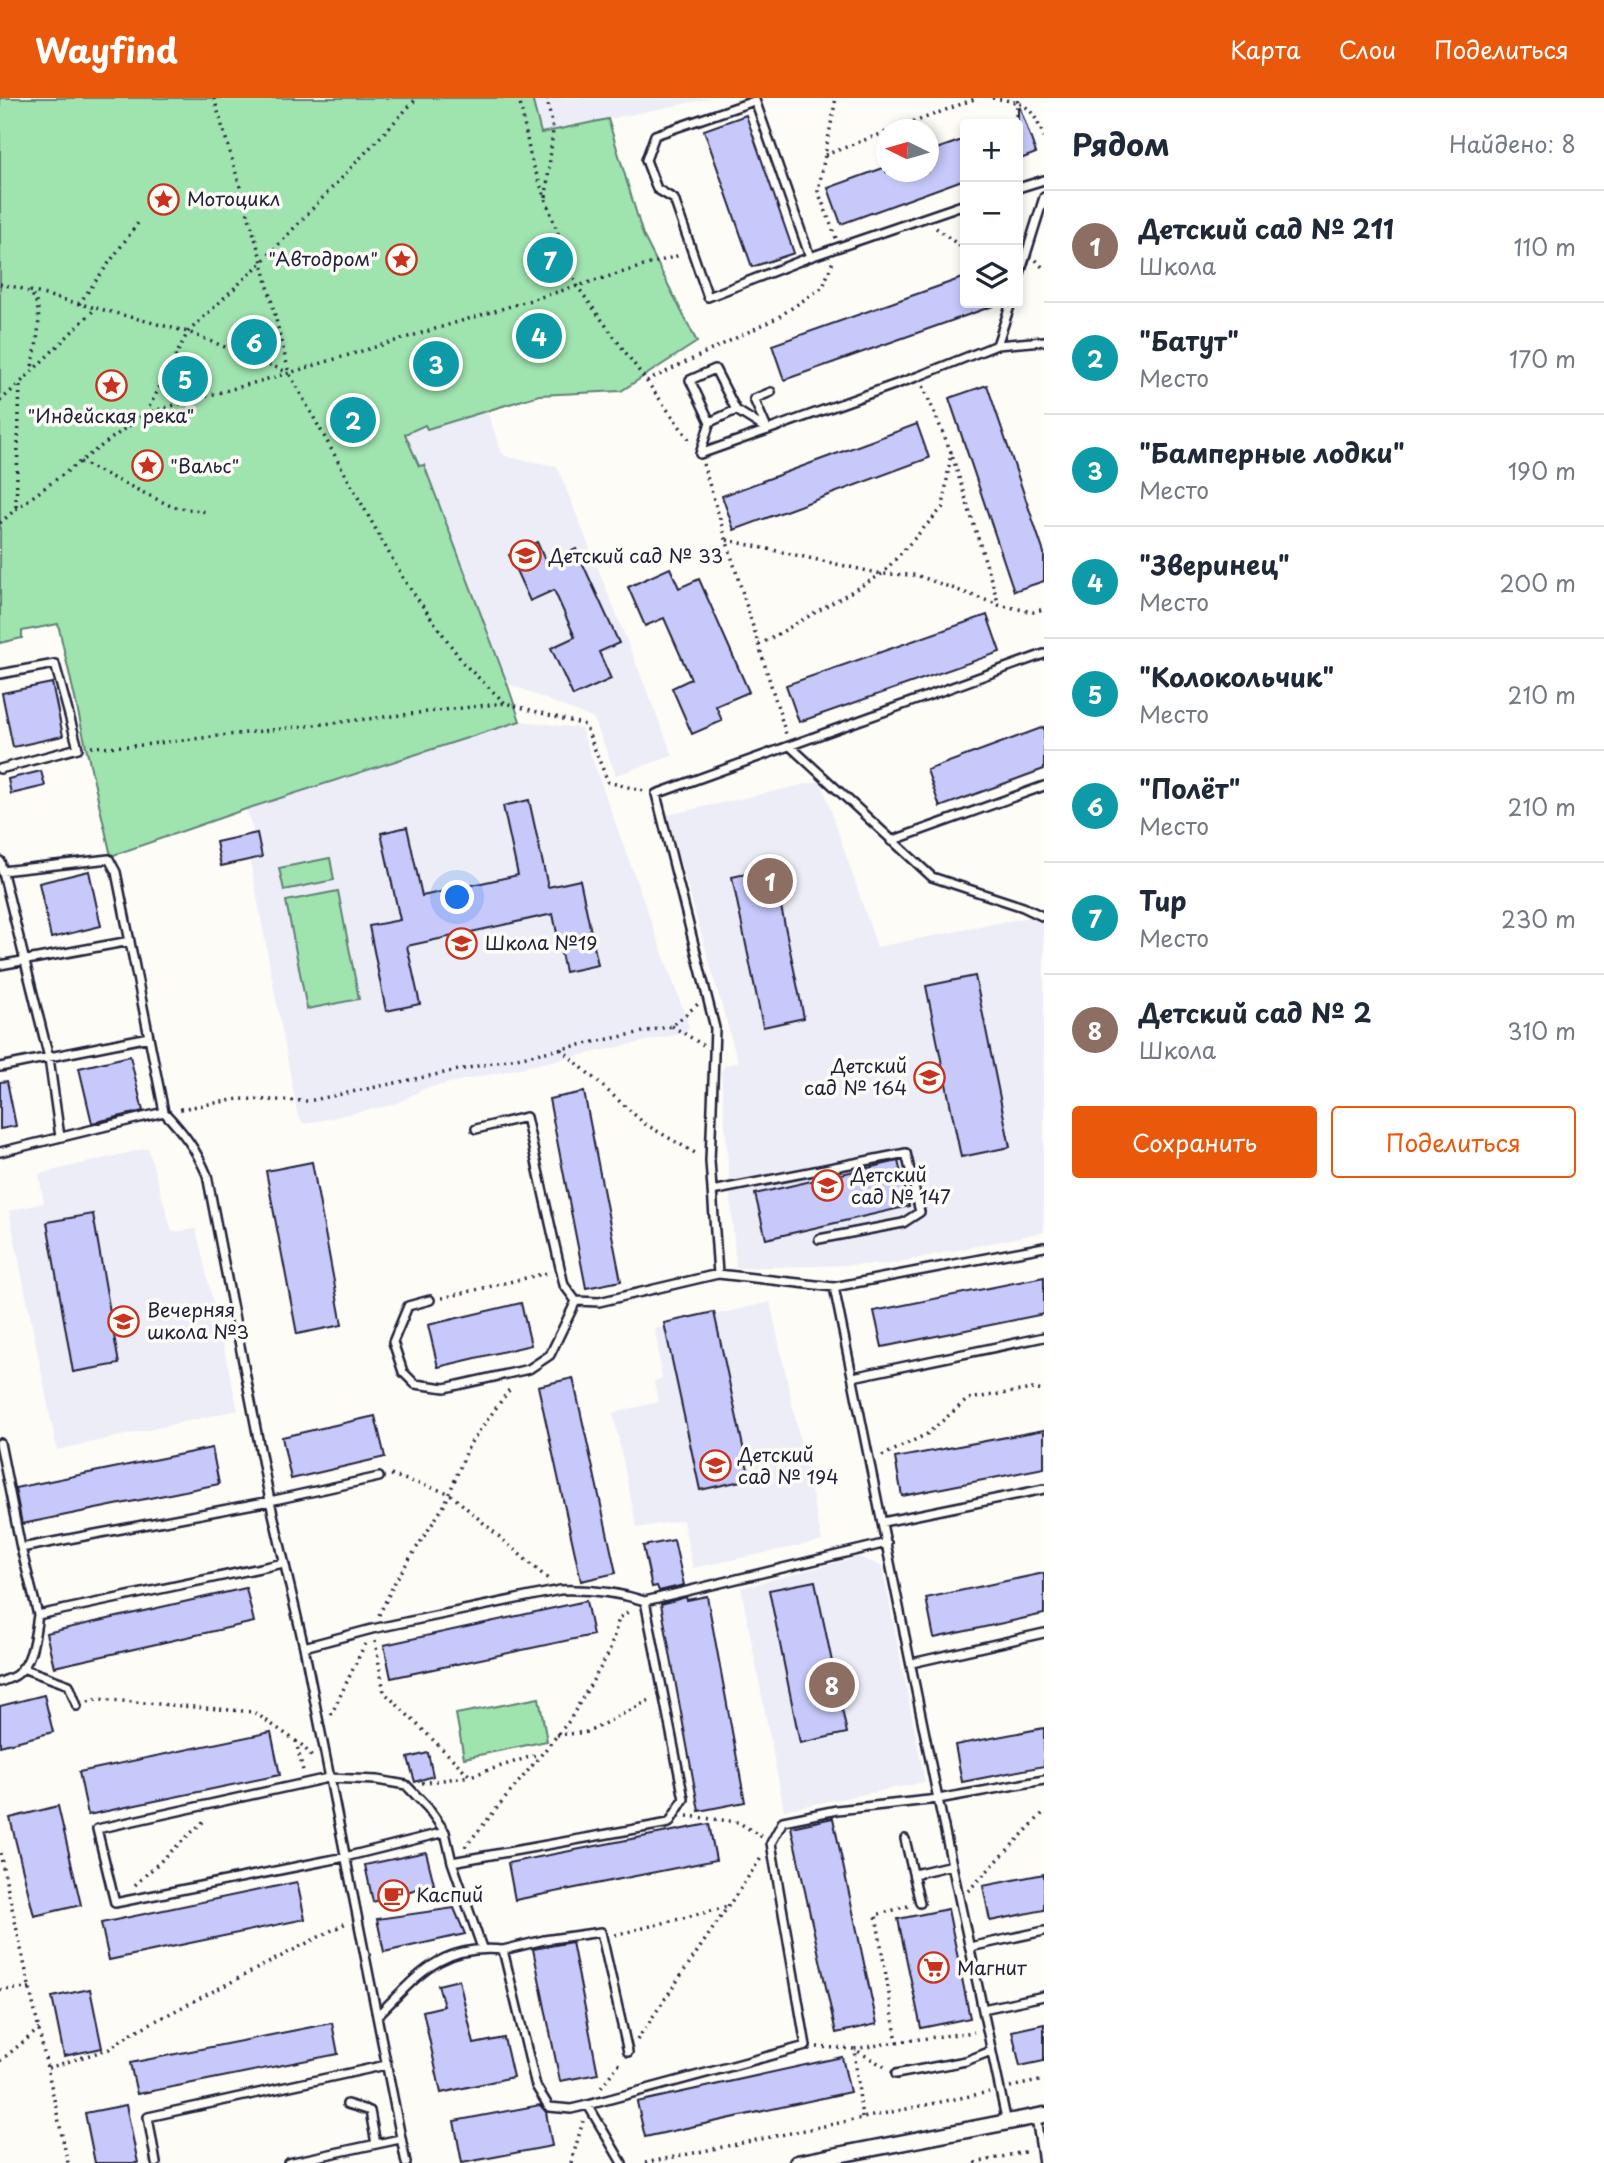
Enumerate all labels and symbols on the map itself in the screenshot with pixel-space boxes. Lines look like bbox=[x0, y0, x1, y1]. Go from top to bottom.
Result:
north arrow bbox=[876, 119, 939, 182]
place icon: Мотоцикл bbox=[147, 182, 181, 216]
place label: Мотоцикл bbox=[187, 184, 280, 212]
pin: 7 bbox=[527, 234, 573, 286]
place icon: "Автодром" bbox=[384, 242, 418, 276]
place label: "Автодром" bbox=[268, 244, 378, 272]
pin: 4 bbox=[516, 310, 562, 362]
pin: 6 bbox=[231, 316, 277, 368]
pin: 3 bbox=[413, 338, 459, 390]
pin: 5 bbox=[162, 353, 208, 405]
place icon: "Индейская река" bbox=[94, 368, 128, 402]
pin: 2 bbox=[330, 394, 376, 446]
place label: "Индейская река" bbox=[28, 401, 194, 429]
place icon: "Вальс" bbox=[130, 449, 164, 483]
place label: "Вальс" bbox=[170, 451, 239, 479]
school or university icon: Детский сад № 33 bbox=[509, 539, 543, 573]
place label: Детский сад № 33 bbox=[548, 541, 723, 569]
pin: 1 bbox=[747, 855, 793, 907]
your location bbox=[440, 880, 474, 914]
school or university icon: Школа №19 bbox=[445, 926, 479, 960]
place label: Школа №19 bbox=[485, 928, 597, 956]
place label: Детский сад № 164 bbox=[804, 1051, 907, 1101]
school or university icon: Детский сад № 164 bbox=[913, 1060, 947, 1094]
place label: Детский сад № 147 bbox=[850, 1160, 951, 1210]
school or university icon: Детский сад № 147 bbox=[811, 1169, 845, 1203]
place label: Вечерняя школа №3 bbox=[147, 1295, 249, 1345]
school or university icon: Вечерняя школа №3 bbox=[107, 1304, 141, 1338]
place label: Детский сад № 194 bbox=[737, 1440, 839, 1490]
school or university icon: Детский сад № 194 bbox=[698, 1449, 732, 1483]
pin: 8 bbox=[809, 1659, 855, 1711]
cafe icon: Каспий bbox=[376, 1878, 410, 1912]
place label: Каспий bbox=[416, 1880, 483, 1908]
supermarket icon: Магнит bbox=[917, 1951, 951, 1985]
place label: Магнит bbox=[957, 1953, 1027, 1981]

